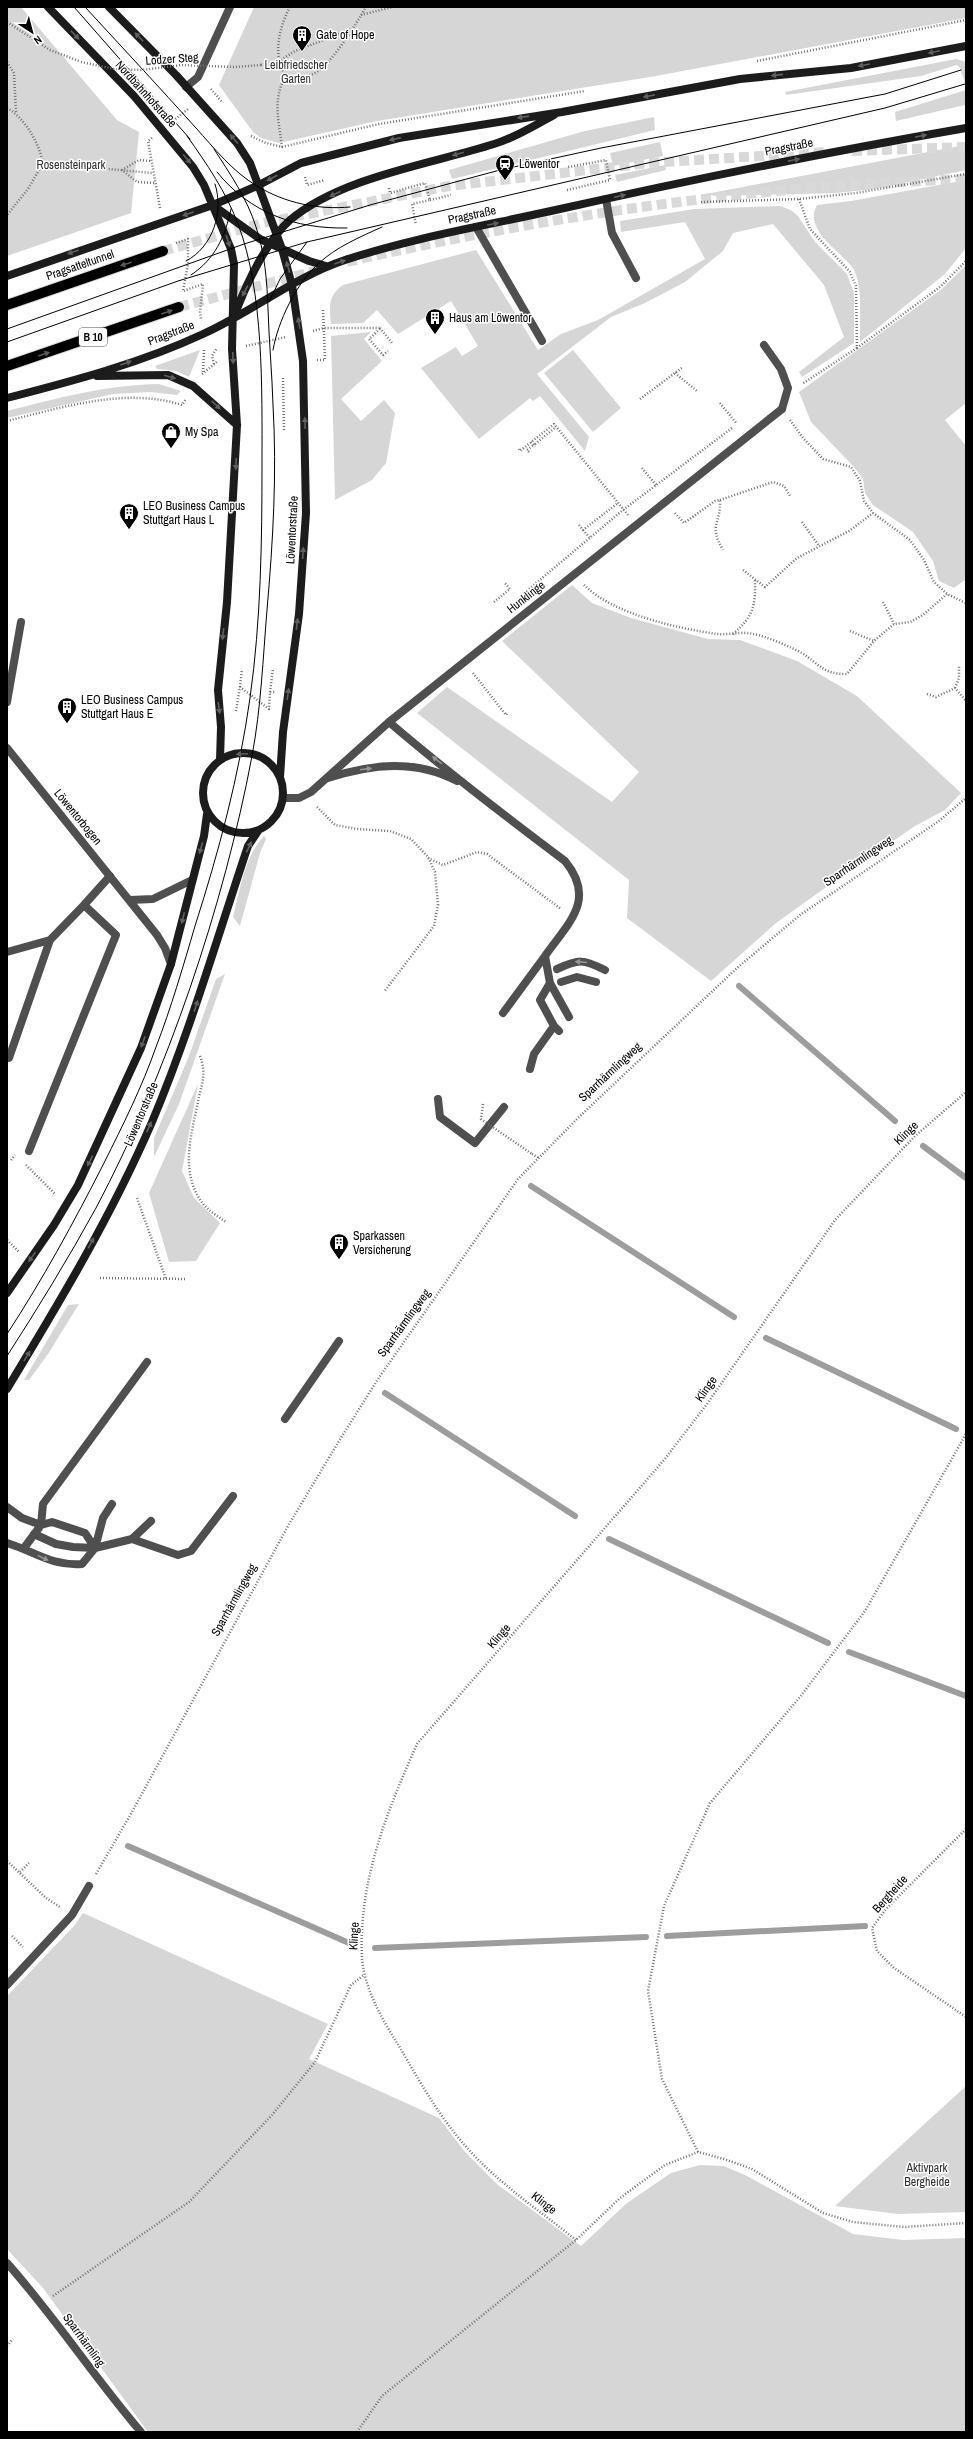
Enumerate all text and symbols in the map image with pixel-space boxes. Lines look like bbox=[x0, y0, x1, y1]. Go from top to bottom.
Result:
north arrow bbox=[12, 12, 52, 52]
building icon: Gate of Hope bbox=[291, 24, 313, 52]
place label: Gate of Hope bbox=[316, 27, 375, 43]
one-way arrow bbox=[70, 30, 80, 40]
one-way arrow bbox=[134, 32, 144, 42]
text: N bbox=[31, 33, 45, 48]
street label: Lodzer Steg bbox=[145, 49, 200, 69]
one-way arrow bbox=[928, 50, 940, 56]
street label: Nordbahnhofstraße bbox=[112, 57, 180, 131]
park label: Leibfriedscher Garten bbox=[265, 57, 328, 87]
one-way arrow bbox=[858, 63, 870, 69]
one-way arrow bbox=[771, 71, 783, 78]
one-way arrow bbox=[643, 93, 655, 99]
one-way arrow bbox=[517, 114, 529, 120]
one-way arrow bbox=[915, 133, 927, 139]
one-way arrow bbox=[229, 134, 238, 145]
street label: Pragstraße bbox=[764, 135, 814, 159]
one-way arrow bbox=[389, 136, 401, 142]
one-way arrow bbox=[452, 151, 464, 157]
station icon: Löwentor bbox=[494, 153, 516, 181]
one-way arrow bbox=[182, 154, 191, 165]
place label: Löwentor bbox=[519, 156, 560, 172]
one-way arrow bbox=[787, 156, 800, 162]
park label: Rosensteinpark bbox=[37, 157, 106, 173]
one-way arrow bbox=[266, 175, 278, 182]
one-way arrow bbox=[329, 191, 340, 197]
one-way arrow bbox=[614, 192, 626, 198]
street label: Pragstraße bbox=[447, 202, 497, 228]
one-way arrow bbox=[182, 212, 194, 218]
one-way arrow bbox=[487, 220, 499, 226]
one-way arrow bbox=[225, 236, 231, 248]
street label: Pragsatteltunnel bbox=[44, 246, 116, 284]
one-way arrow bbox=[67, 249, 79, 255]
one-way arrow bbox=[334, 259, 346, 265]
one-way arrow bbox=[119, 261, 131, 267]
one-way arrow bbox=[285, 261, 291, 273]
one-way arrow bbox=[242, 285, 248, 297]
building icon: Haus am Löwentor bbox=[424, 307, 446, 335]
one-way arrow bbox=[161, 308, 173, 314]
place label: Haus am Löwentor bbox=[449, 310, 532, 326]
street label: Pragstraße bbox=[145, 317, 197, 349]
one-way arrow bbox=[296, 317, 302, 329]
road number: B 10 bbox=[79, 328, 107, 346]
one-way arrow bbox=[38, 351, 50, 357]
one-way arrow bbox=[230, 352, 236, 365]
one-way arrow bbox=[121, 360, 133, 366]
one-way arrow bbox=[165, 374, 177, 380]
one-way arrow bbox=[211, 400, 221, 410]
one-way arrow bbox=[302, 416, 308, 429]
shop icon: My Spa bbox=[160, 421, 182, 449]
place label: My Spa bbox=[185, 424, 219, 440]
one-way arrow bbox=[232, 458, 239, 470]
street label: Löwentorstraße bbox=[282, 495, 302, 565]
place label: LEO Business Campus Stuttgart Haus L bbox=[143, 498, 245, 528]
building icon: LEO Business Campus Stuttgart Haus L bbox=[118, 502, 140, 530]
one-way arrow bbox=[300, 547, 307, 559]
street label: Hunklinge bbox=[504, 577, 548, 617]
one-way arrow bbox=[294, 618, 300, 630]
one-way arrow bbox=[220, 628, 226, 640]
one-way arrow bbox=[285, 688, 291, 700]
place label: LEO Business Campus Stuttgart Haus E bbox=[81, 692, 183, 722]
building icon: LEO Business Campus Stuttgart Haus E bbox=[56, 696, 78, 724]
one-way arrow bbox=[215, 702, 222, 714]
one-way arrow bbox=[236, 750, 248, 757]
one-way arrow bbox=[432, 756, 442, 764]
one-way arrow bbox=[360, 766, 372, 772]
street label: Löwentorbogen bbox=[50, 786, 106, 848]
street label: Sparrhärmlingweg bbox=[820, 832, 896, 890]
one-way arrow bbox=[246, 841, 252, 853]
one-way arrow bbox=[198, 842, 204, 854]
one-way arrow bbox=[180, 912, 186, 924]
one-way arrow bbox=[575, 958, 587, 965]
one-way arrow bbox=[194, 999, 200, 1011]
one-way arrow bbox=[140, 1036, 146, 1048]
street label: Sparrhärmlingweg bbox=[575, 1038, 645, 1105]
street label: Löwentorstraße bbox=[120, 1079, 162, 1149]
street label: Klinge bbox=[890, 1118, 922, 1148]
one-way arrow bbox=[146, 1121, 152, 1132]
one-way arrow bbox=[87, 1155, 93, 1166]
place label: Sparkassen Versicherung bbox=[353, 1228, 412, 1258]
building icon: Sparkassen Versicherung bbox=[328, 1232, 350, 1260]
one-way arrow bbox=[88, 1237, 95, 1249]
one-way arrow bbox=[28, 1252, 36, 1262]
street label: Sparrhärmlingweg bbox=[374, 1285, 434, 1360]
one-way arrow bbox=[24, 1350, 31, 1362]
street label: Klinge bbox=[691, 1373, 721, 1405]
one-way arrow bbox=[37, 1555, 49, 1561]
street label: Sparrhärmlingweg bbox=[208, 1561, 261, 1639]
street label: Klinge bbox=[484, 1620, 514, 1652]
street label: Bergheide bbox=[869, 1872, 911, 1916]
street label: Klinge bbox=[345, 1922, 363, 1950]
park label: Aktivpark Bergheide bbox=[904, 2160, 950, 2190]
street label: Klinge bbox=[528, 2188, 560, 2218]
street label: Sparrhärmling bbox=[59, 2310, 109, 2370]

